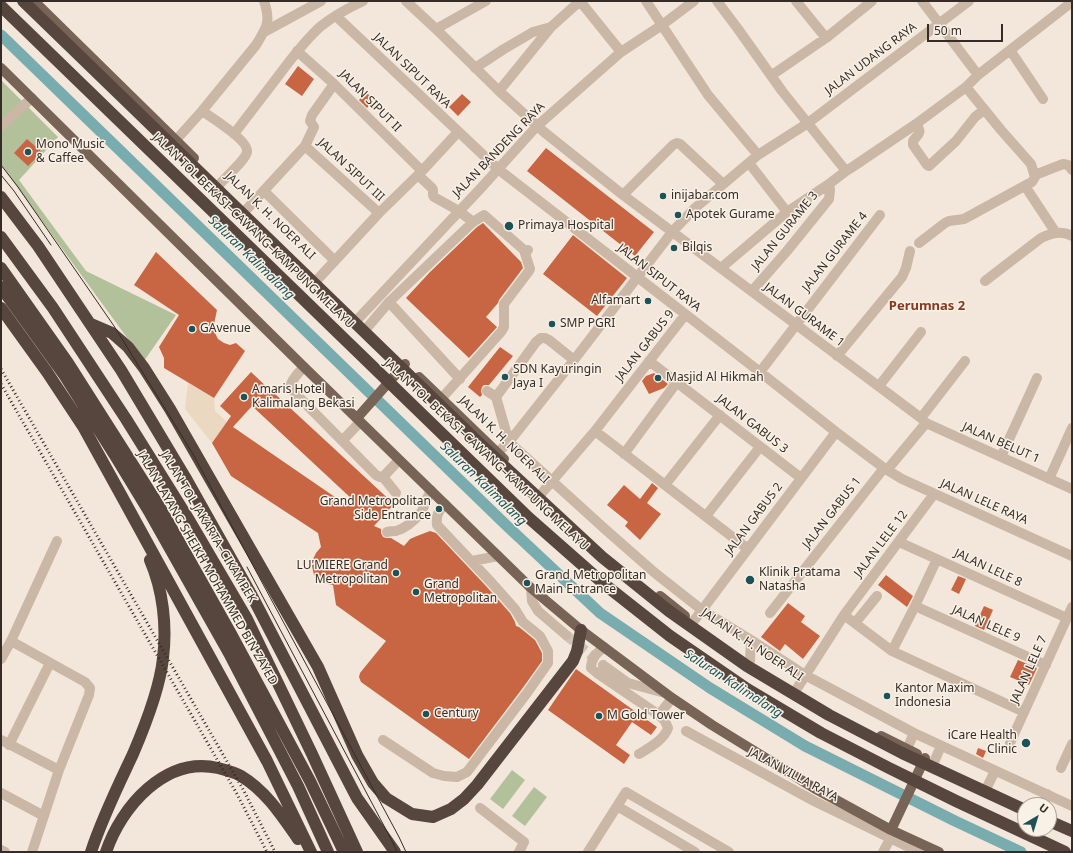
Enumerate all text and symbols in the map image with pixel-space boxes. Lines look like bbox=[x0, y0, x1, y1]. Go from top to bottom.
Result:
scale bar bbox=[929, 16, 1005, 42]
street label: JALAN UDANG RAYA bbox=[822, 20, 920, 98]
text: 50 m bbox=[934, 22, 962, 39]
street label: JALAN SIPUT RAYA bbox=[370, 30, 454, 112]
street label: JALAN SIPUT II bbox=[336, 67, 404, 135]
street label: JALAN BANDENG RAYA bbox=[450, 100, 548, 200]
street label: JALAN TOL BEKASI–CAWANG–KAMPUNG MELAYU bbox=[149, 130, 357, 332]
street label: JALAN SIPUT III bbox=[315, 135, 387, 205]
place label: Mono Music & Caffee bbox=[36, 138, 105, 166]
marker: Mono Music & Caffee bbox=[23, 147, 33, 157]
street label: JALAN K. H. NOER ALI bbox=[222, 169, 318, 263]
place label: inijabar.com bbox=[671, 189, 739, 203]
street label: JALAN GURAME 3 bbox=[749, 189, 821, 273]
marker: inijabar.com bbox=[658, 191, 668, 201]
place label: Apotek Gurame bbox=[686, 208, 775, 222]
street label: JALAN GURAME 4 bbox=[799, 209, 871, 295]
marker: Apotek Gurame bbox=[673, 210, 683, 220]
water label: Saluran Kalimalang bbox=[205, 213, 297, 303]
place label: Primaya Hospital bbox=[518, 219, 614, 233]
marker: Primaya Hospital bbox=[503, 220, 515, 232]
street label: JALAN SIPUT RAYA bbox=[614, 241, 704, 315]
place label: Bilqis bbox=[682, 241, 712, 255]
marker: Bilqis bbox=[669, 243, 679, 253]
street label: JALAN GURAME 1 bbox=[761, 280, 847, 350]
place label: Alfamart bbox=[591, 294, 640, 308]
marker: Alfamart bbox=[643, 296, 653, 306]
district label: Perumnas 2 bbox=[889, 298, 965, 314]
street label: JALAN GABUS 9 bbox=[613, 307, 677, 385]
place label: SMP PGRI bbox=[560, 317, 615, 331]
marker: SMP PGRI bbox=[547, 319, 557, 329]
place label: GAvenue bbox=[200, 322, 251, 336]
marker: GAvenue bbox=[187, 324, 197, 334]
street label: JALAN TOL BEKASI–CAWANG–KAMPUNG MELAYU bbox=[381, 356, 591, 554]
place label: SDN Kayuringin Jaya I bbox=[513, 363, 602, 391]
place label: Masjid Al Hikmah bbox=[666, 371, 764, 385]
marker: SDN Kayuringin Jaya I bbox=[500, 372, 510, 382]
marker: Masjid Al Hikmah bbox=[653, 373, 663, 383]
place label: Amaris Hotel Kalimalang Bekasi bbox=[252, 383, 355, 411]
marker: Amaris Hotel Kalimalang Bekasi bbox=[239, 392, 249, 402]
street label: JALAN GABUS 3 bbox=[713, 392, 791, 456]
street label: JALAN K. H. NOER ALI bbox=[456, 393, 552, 487]
street label: JALAN BELUT 1 bbox=[960, 420, 1042, 466]
water label: Saluran Kalimalang bbox=[437, 439, 529, 529]
street label: JALAN LAYANG SHEIKH MOHAMMED BIN ZAYED bbox=[134, 448, 280, 688]
street label: JALAN TOL JAKARTA–CIKAMPEK bbox=[157, 449, 259, 605]
street label: JALAN GABUS 1 bbox=[800, 474, 864, 552]
street label: JALAN LELE RAYA bbox=[938, 476, 1030, 528]
street label: JALAN GABUS 2 bbox=[722, 480, 786, 558]
place label: Grand Metropolitan Side Entrance bbox=[320, 495, 431, 523]
marker: Grand Metropolitan Side Entrance bbox=[434, 504, 444, 514]
street label: JALAN LELE 12 bbox=[851, 508, 911, 580]
street label: JALAN LELE 8 bbox=[952, 546, 1024, 590]
place label: LU'MIERE Grand Metropolitan bbox=[297, 559, 388, 587]
place label: Klinik Pratama Natasha bbox=[759, 566, 840, 594]
marker: LU'MIERE Grand Metropolitan bbox=[391, 568, 401, 578]
place label: Grand Metropolitan Main Entrance bbox=[535, 569, 646, 597]
marker: Klinik Pratama Natasha bbox=[744, 574, 756, 586]
place label: Grand Metropolitan bbox=[424, 578, 497, 606]
marker: Grand Metropolitan Main Entrance bbox=[522, 578, 532, 588]
marker: Grand Metropolitan bbox=[411, 587, 421, 597]
street label: JALAN LELE 9 bbox=[950, 603, 1022, 645]
street label: JALAN K. H. NOER ALI bbox=[698, 606, 806, 684]
street label: JALAN LELE 7 bbox=[1008, 634, 1050, 706]
water label: Saluran Kalimalang bbox=[681, 646, 785, 722]
place label: Kantor Maxim Indonesia bbox=[895, 682, 975, 710]
marker: Kantor Maxim Indonesia bbox=[882, 691, 892, 701]
place label: Century bbox=[434, 707, 479, 721]
marker: Century bbox=[421, 709, 431, 719]
place label: M Gold Tower bbox=[607, 709, 685, 723]
marker: M Gold Tower bbox=[594, 711, 604, 721]
place label: iCare Health Clinic bbox=[948, 729, 1017, 757]
marker: iCare Health Clinic bbox=[1020, 737, 1032, 749]
street label: JALAN VILLA RAYA bbox=[746, 745, 840, 805]
north arrow bbox=[1017, 797, 1057, 837]
text: U bbox=[1036, 799, 1052, 816]

